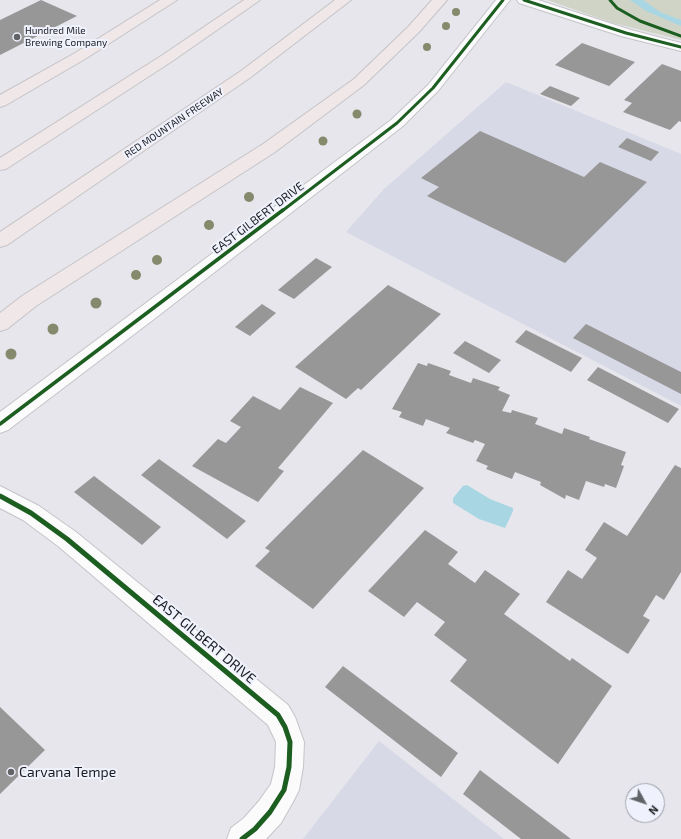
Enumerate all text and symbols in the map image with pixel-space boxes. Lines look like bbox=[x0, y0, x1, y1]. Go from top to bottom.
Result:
place label: Hundred Mile Brewing Company bbox=[25, 25, 107, 48]
marker: Hundred Mile Brewing Company bbox=[12, 32, 22, 42]
street label: RED MOUNTAIN FREEWAY bbox=[122, 85, 226, 161]
street label: EAST GILBERT DRIVE bbox=[209, 179, 307, 257]
street label: EAST GILBERT DRIVE bbox=[149, 591, 259, 687]
place label: Carvana Tempe bbox=[19, 764, 116, 780]
marker: Carvana Tempe bbox=[6, 767, 16, 777]
north arrow bbox=[625, 783, 665, 823]
text: N bbox=[646, 803, 661, 818]

